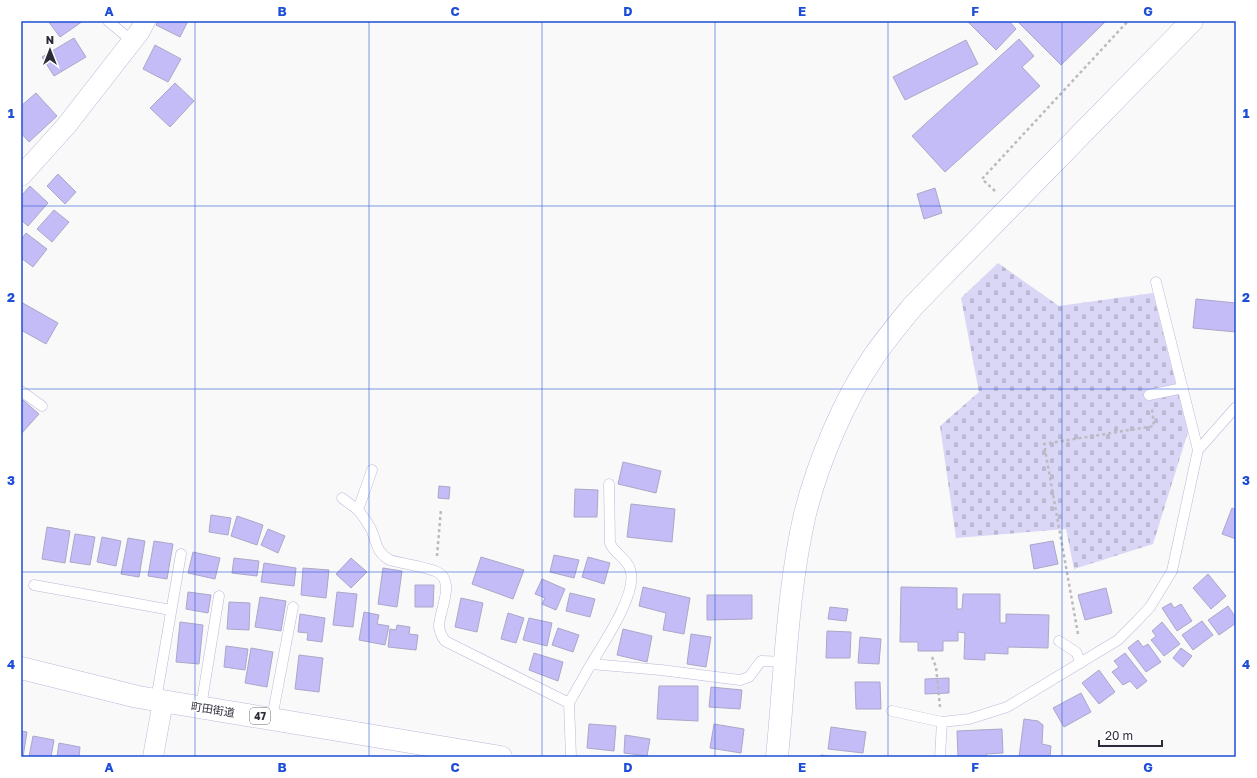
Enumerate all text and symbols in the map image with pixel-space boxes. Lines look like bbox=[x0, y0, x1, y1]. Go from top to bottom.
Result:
text: A bbox=[104, 3, 114, 19]
text: B bbox=[277, 3, 287, 19]
text: C bbox=[450, 3, 460, 19]
text: D bbox=[623, 3, 633, 19]
text: E bbox=[798, 3, 806, 19]
text: F bbox=[971, 3, 979, 19]
text: G bbox=[1143, 3, 1153, 19]
north arrow bbox=[30, 30, 70, 70]
text: N bbox=[46, 33, 54, 46]
text: 1 bbox=[8, 105, 15, 121]
text: 1 bbox=[1243, 105, 1250, 121]
text: 2 bbox=[7, 289, 15, 305]
text: 2 bbox=[1242, 289, 1250, 305]
text: 3 bbox=[7, 472, 15, 488]
text: 3 bbox=[1242, 472, 1250, 488]
text: 4 bbox=[7, 656, 15, 672]
text: 4 bbox=[1242, 656, 1250, 672]
street label: 町田街道 bbox=[190, 699, 236, 719]
road number: 47 bbox=[250, 708, 270, 724]
scale bar bbox=[1099, 722, 1162, 748]
text: 20 m bbox=[1105, 728, 1133, 743]
text: A bbox=[104, 759, 114, 775]
text: B bbox=[277, 759, 287, 775]
text: C bbox=[450, 759, 460, 775]
text: D bbox=[623, 759, 633, 775]
text: E bbox=[798, 759, 806, 775]
text: F bbox=[971, 759, 979, 775]
text: G bbox=[1143, 759, 1153, 775]

